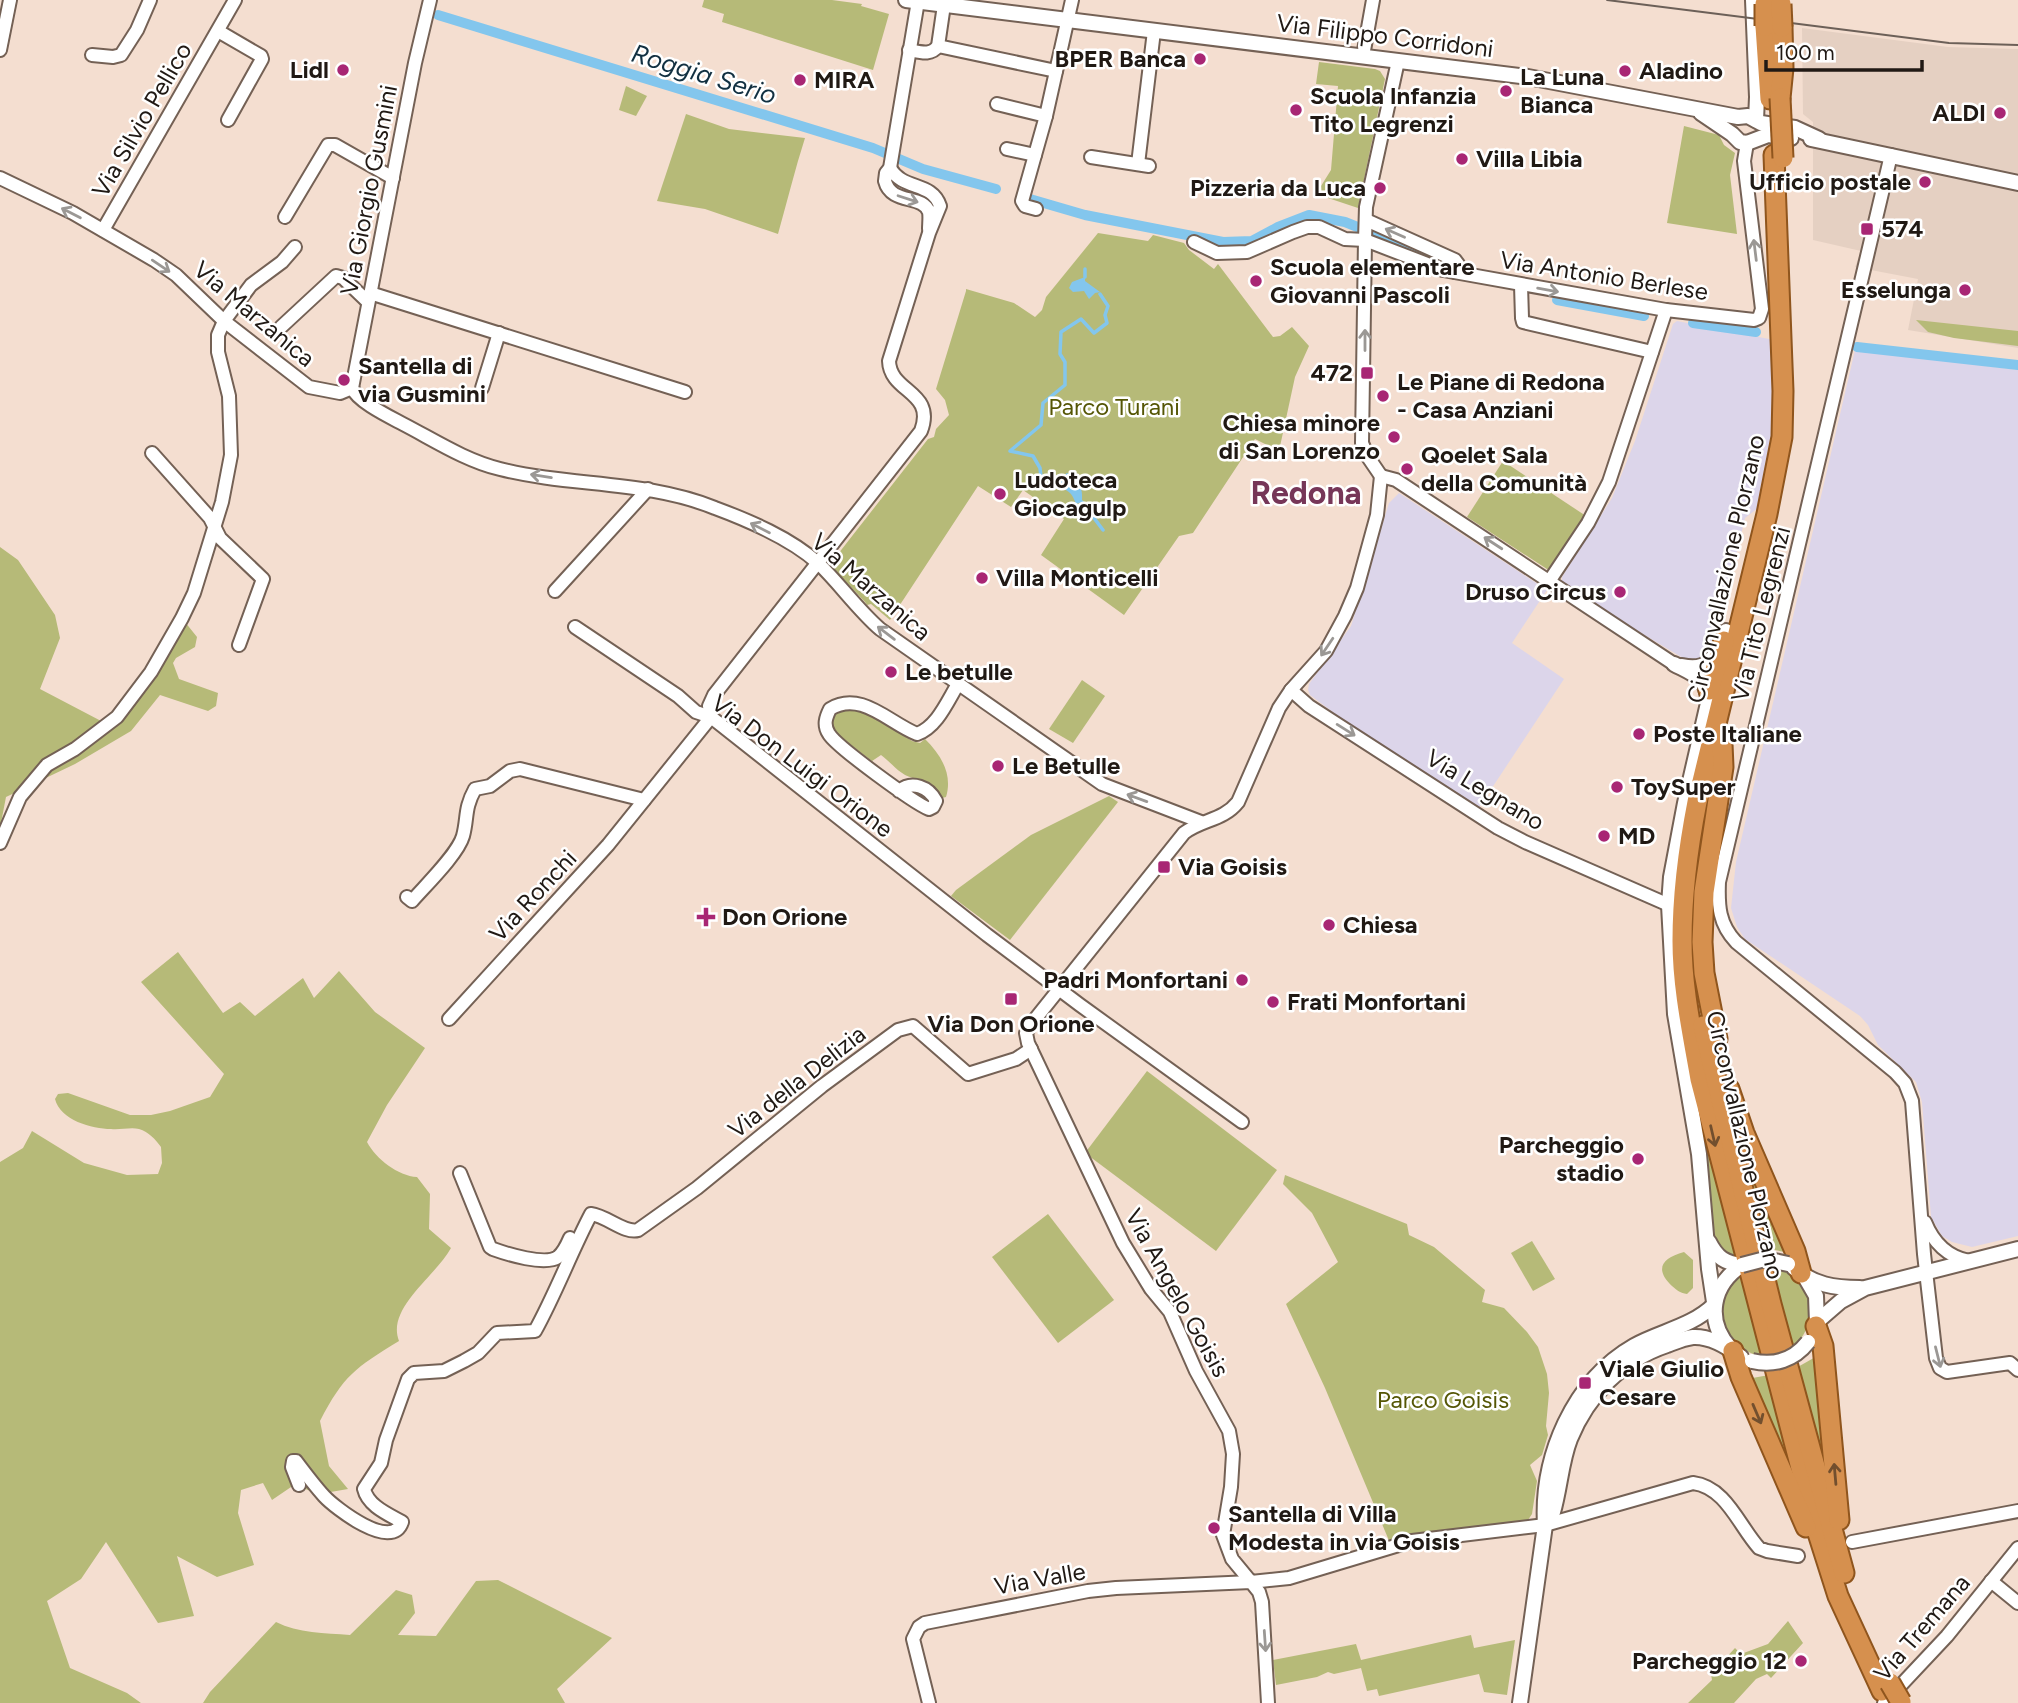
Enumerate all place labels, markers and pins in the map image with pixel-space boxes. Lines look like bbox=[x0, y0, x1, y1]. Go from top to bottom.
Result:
place label: BPER Banca bbox=[1055, 44, 1186, 73]
marker: BPER Banca bbox=[1192, 51, 1208, 67]
place label: Lidl bbox=[290, 55, 329, 84]
place label: Aladino bbox=[1639, 56, 1723, 85]
marker: Lidl bbox=[335, 62, 351, 78]
place label: La Luna Bianca bbox=[1520, 62, 1604, 119]
marker: Aladino bbox=[1617, 63, 1633, 79]
place label: MIRA bbox=[814, 65, 874, 94]
marker: MIRA bbox=[792, 72, 808, 88]
place label: Scuola Infanzia Tito Legrenzi bbox=[1310, 81, 1476, 138]
marker: La Luna Bianca bbox=[1498, 83, 1514, 99]
place label: ALDI bbox=[1932, 98, 1986, 127]
marker: Scuola Infanzia Tito Legrenzi bbox=[1288, 102, 1304, 118]
marker: ALDI bbox=[1992, 105, 2008, 121]
place label: Villa Libia bbox=[1476, 144, 1583, 173]
marker: Villa Libia bbox=[1454, 151, 1470, 167]
place label: Ufficio postale bbox=[1749, 167, 1911, 196]
place label: Pizzeria da Luca bbox=[1190, 173, 1366, 202]
marker: Ufficio postale bbox=[1917, 174, 1933, 190]
marker: Pizzeria da Luca bbox=[1372, 180, 1388, 196]
place label: 574 bbox=[1881, 214, 1923, 243]
marker: 574 bbox=[1859, 221, 1875, 237]
place label: Scuola elementare Giovanni Pascoli bbox=[1270, 252, 1475, 309]
marker: Scuola elementare Giovanni Pascoli bbox=[1248, 273, 1264, 289]
place label: Esselunga bbox=[1841, 275, 1951, 304]
marker: Esselunga bbox=[1957, 282, 1973, 298]
place label: Santella di via Gusmini bbox=[358, 351, 486, 408]
place label: 472 bbox=[1311, 358, 1353, 387]
marker: 472 bbox=[1359, 365, 1375, 381]
place label: Le Piane di Redona - Casa Anziani bbox=[1397, 367, 1605, 424]
marker: Santella di via Gusmini bbox=[336, 372, 352, 388]
marker: Le Piane di Redona - Casa Anziani bbox=[1375, 388, 1391, 404]
place label: Chiesa minore di San Lorenzo bbox=[1219, 408, 1380, 465]
marker: Chiesa minore di San Lorenzo bbox=[1386, 429, 1402, 445]
place label: Qoelet Sala della Comunità bbox=[1421, 440, 1587, 497]
marker: Qoelet Sala della Comunità bbox=[1399, 461, 1415, 477]
place label: Ludoteca Giocagulp bbox=[1014, 465, 1126, 522]
marker: Ludoteca Giocagulp bbox=[992, 486, 1008, 502]
place label: Villa Monticelli bbox=[996, 563, 1159, 592]
marker: Villa Monticelli bbox=[974, 570, 990, 586]
place label: Druso Circus bbox=[1465, 577, 1606, 606]
marker: Druso Circus bbox=[1612, 584, 1628, 600]
place label: Le betulle bbox=[905, 657, 1013, 686]
marker: Le betulle bbox=[883, 664, 899, 680]
place label: Poste Italiane bbox=[1653, 719, 1802, 748]
marker: Poste Italiane bbox=[1631, 726, 1647, 742]
place label: Le Betulle bbox=[1012, 751, 1120, 780]
marker: Le Betulle bbox=[990, 758, 1006, 774]
place label: ToySuper bbox=[1631, 772, 1736, 801]
marker: ToySuper bbox=[1609, 779, 1625, 795]
place label: MD bbox=[1618, 821, 1655, 850]
marker: MD bbox=[1596, 828, 1612, 844]
place label: Via Goisis bbox=[1178, 852, 1287, 881]
marker: Via Goisis bbox=[1156, 859, 1172, 875]
place label: Don Orione bbox=[722, 902, 847, 931]
marker: Don Orione bbox=[696, 907, 716, 927]
place label: Chiesa bbox=[1343, 910, 1418, 939]
marker: Chiesa bbox=[1321, 917, 1337, 933]
place label: Padri Monfortani bbox=[1043, 965, 1228, 994]
marker: Padri Monfortani bbox=[1234, 972, 1250, 988]
place label: Frati Monfortani bbox=[1287, 987, 1466, 1016]
marker: Via Don Orione bbox=[1003, 991, 1019, 1007]
marker: Frati Monfortani bbox=[1265, 994, 1281, 1010]
place label: Via Don Orione bbox=[927, 1009, 1095, 1038]
place label: Parcheggio stadio bbox=[1499, 1130, 1624, 1187]
marker: Parcheggio stadio bbox=[1630, 1151, 1646, 1167]
place label: Viale Giulio Cesare bbox=[1599, 1354, 1724, 1411]
marker: Viale Giulio Cesare bbox=[1577, 1375, 1593, 1391]
place label: Santella di Villa Modesta in via Goisis bbox=[1228, 1499, 1460, 1556]
marker: Santella di Villa Modesta in via Goisis bbox=[1206, 1520, 1222, 1536]
place label: Parcheggio 12 bbox=[1632, 1646, 1787, 1675]
marker: Parcheggio 12 bbox=[1793, 1653, 1809, 1669]

